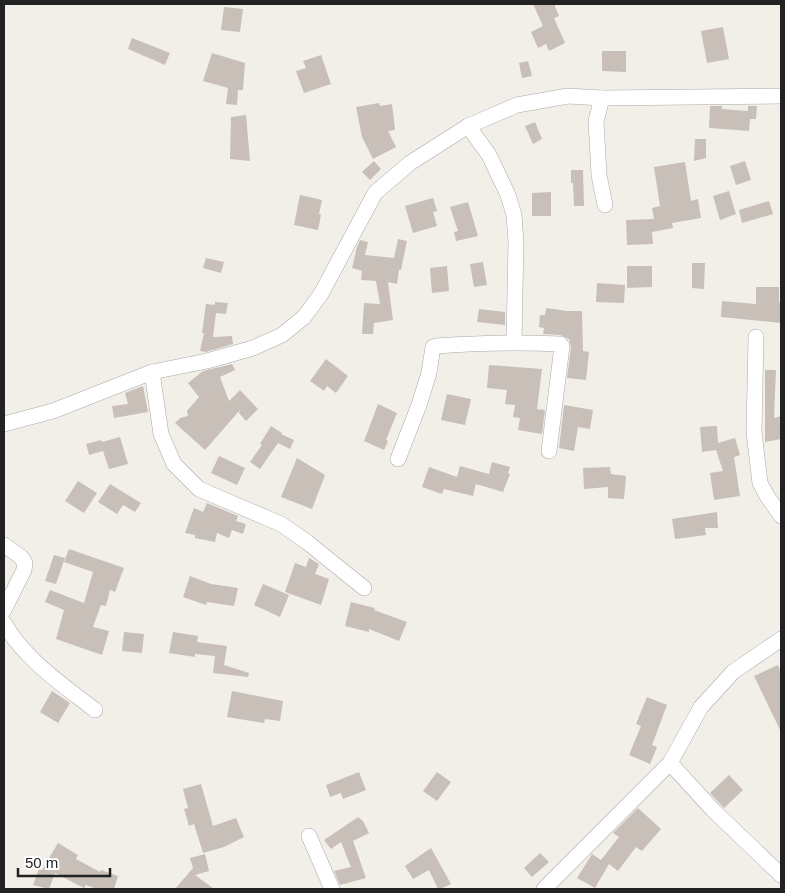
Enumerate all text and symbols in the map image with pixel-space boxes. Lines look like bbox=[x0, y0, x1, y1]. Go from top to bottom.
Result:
scale bar bbox=[18, 846, 110, 878]
text: 50 m bbox=[25, 854, 58, 871]

